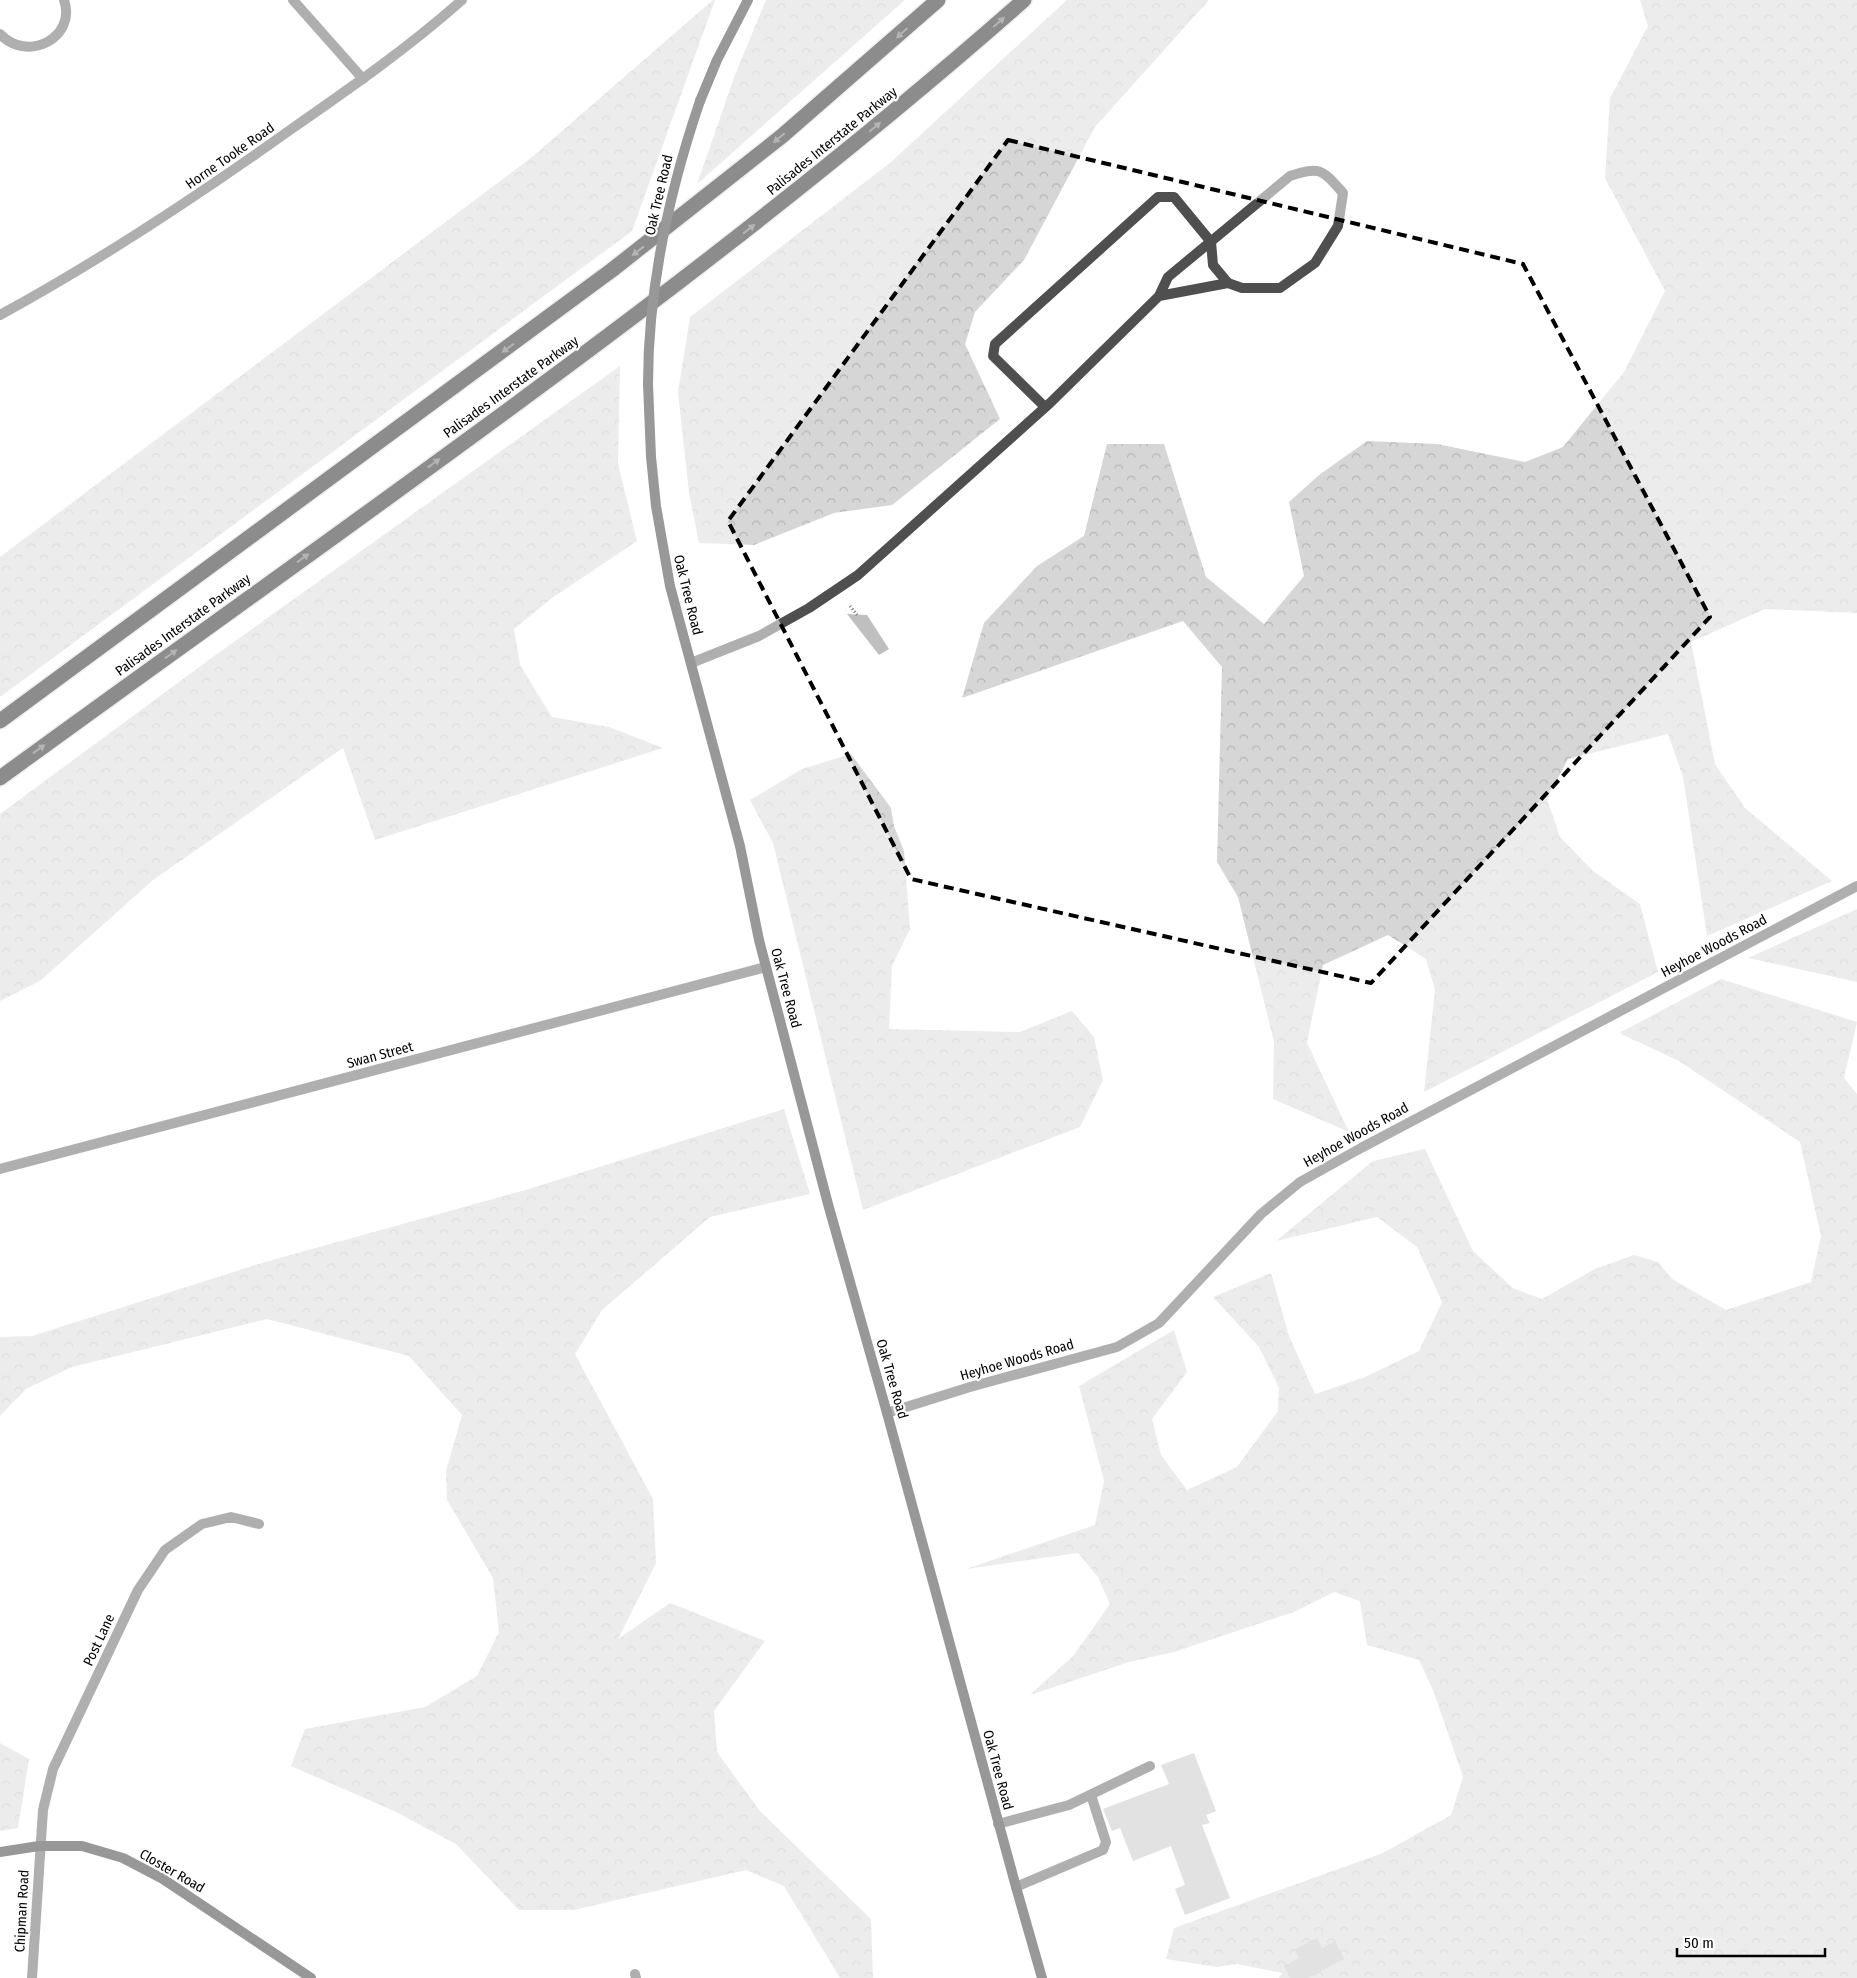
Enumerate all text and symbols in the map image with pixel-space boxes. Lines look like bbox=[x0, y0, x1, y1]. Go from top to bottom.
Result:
one-way arrow bbox=[993, 16, 1006, 27]
one-way arrow bbox=[896, 27, 909, 38]
street label: Palisades Interstate Parkway bbox=[763, 83, 901, 199]
street label: Horne Tooke Road bbox=[182, 119, 278, 193]
one-way arrow bbox=[869, 121, 882, 132]
one-way arrow bbox=[772, 133, 785, 144]
street label: Oak Tree Road bbox=[641, 153, 677, 237]
one-way arrow bbox=[742, 224, 756, 234]
one-way arrow bbox=[632, 245, 645, 256]
street label: Palisades Interstate Parkway bbox=[440, 332, 582, 442]
one-way arrow bbox=[501, 343, 515, 353]
one-way arrow bbox=[427, 458, 441, 468]
one-way arrow bbox=[296, 553, 310, 563]
street label: Oak Tree Road bbox=[670, 553, 706, 637]
street label: Palisades Interstate Parkway bbox=[112, 570, 254, 680]
one-way arrow bbox=[164, 649, 178, 659]
one-way arrow bbox=[32, 744, 46, 754]
street label: Heyhoe Woods Road bbox=[1658, 911, 1770, 981]
street label: Oak Tree Road bbox=[767, 946, 805, 1030]
street label: Swan Street bbox=[345, 1038, 415, 1072]
street label: Heyhoe Woods Road bbox=[1301, 1099, 1411, 1171]
street label: Heyhoe Woods Road bbox=[958, 1336, 1076, 1384]
street label: Oak Tree Road bbox=[873, 1337, 911, 1421]
street label: Post Lane bbox=[80, 1611, 118, 1669]
street label: Oak Tree Road bbox=[979, 1728, 1017, 1812]
street label: Closter Road bbox=[136, 1846, 208, 1896]
street label: Chipman Road bbox=[11, 1869, 33, 1953]
scale bar bbox=[1677, 1926, 1824, 1958]
text: 50 m bbox=[1684, 1934, 1714, 1952]

